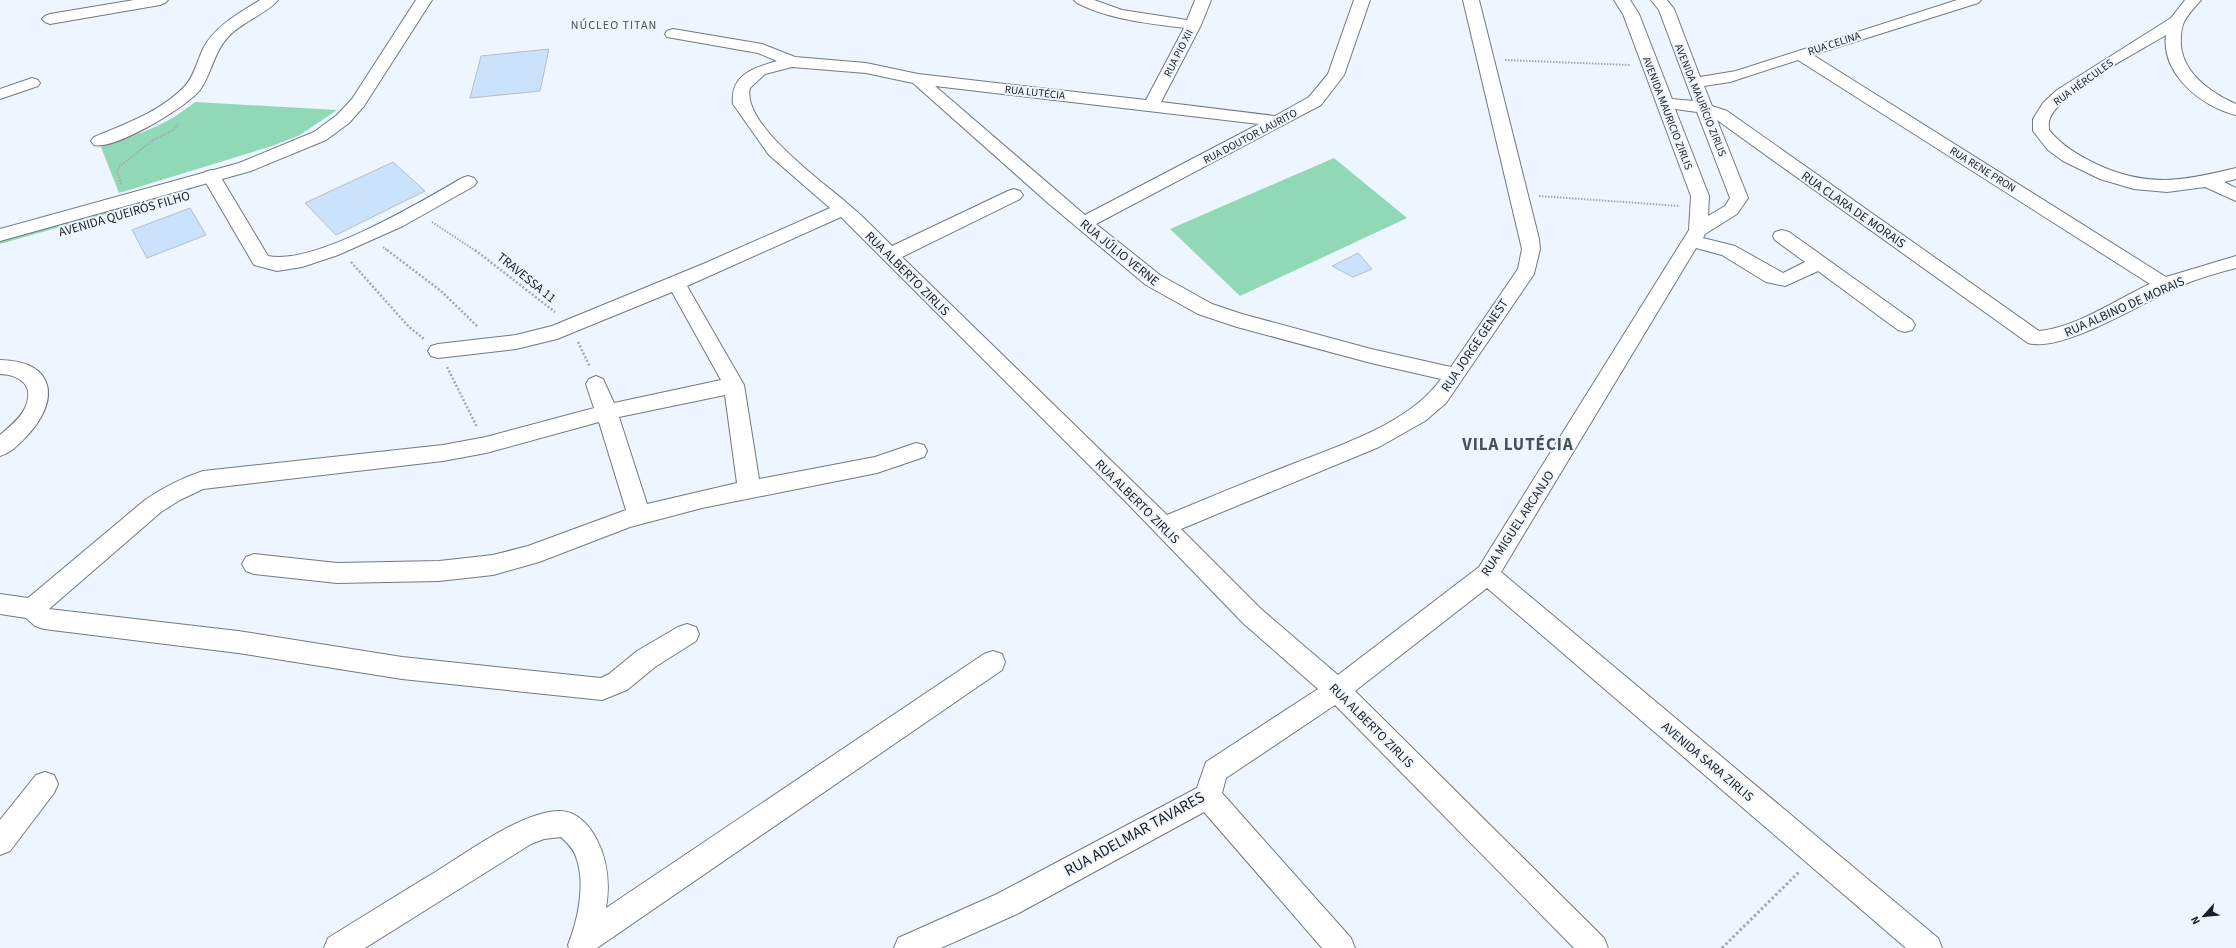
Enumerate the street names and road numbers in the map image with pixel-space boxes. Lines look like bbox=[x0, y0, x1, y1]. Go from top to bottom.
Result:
street label: RUA PIO XII bbox=[1160, 27, 1197, 80]
street label: RUA CELINA bbox=[1806, 28, 1863, 59]
street label: AVENIDA MAURÍCIO ZIRLIS bbox=[1671, 42, 1730, 159]
street label: AVENIDA MAURICIO ZIRLIS bbox=[1639, 54, 1696, 172]
street label: RUA HÉRCULES bbox=[2050, 55, 2116, 109]
street label: RUA LUTÉCIA bbox=[1004, 82, 1066, 103]
street label: RUA DOUTOR LAURITO bbox=[1201, 105, 1300, 168]
street label: RUA RENE PRON bbox=[1947, 143, 2019, 196]
street label: RUA CLARA DE MORAIS bbox=[1798, 167, 1909, 253]
street label: AVENIDA QUEIRÓS FILHO bbox=[56, 187, 192, 241]
street label: RUA JÚLIO VERNE bbox=[1076, 215, 1163, 290]
street label: RUA ALBERTO ZIRLIS bbox=[861, 227, 954, 320]
street label: TRAVESSA 11 bbox=[493, 248, 560, 307]
street label: RUA ALBINO DE MORAIS bbox=[2062, 272, 2187, 341]
street label: RUA JORGE GENEST bbox=[1437, 295, 1513, 396]
street label: RUA ALBERTO ZIRLIS bbox=[1091, 455, 1184, 548]
street label: RUA MIGUEL ARCANJO bbox=[1477, 467, 1559, 580]
street label: RUA ALBERTO ZIRLIS bbox=[1325, 679, 1418, 772]
street label: AVENIDA SARA ZIRLIS bbox=[1657, 718, 1757, 806]
street label: RUA ADELMAR TAVARES bbox=[1060, 786, 1209, 882]

